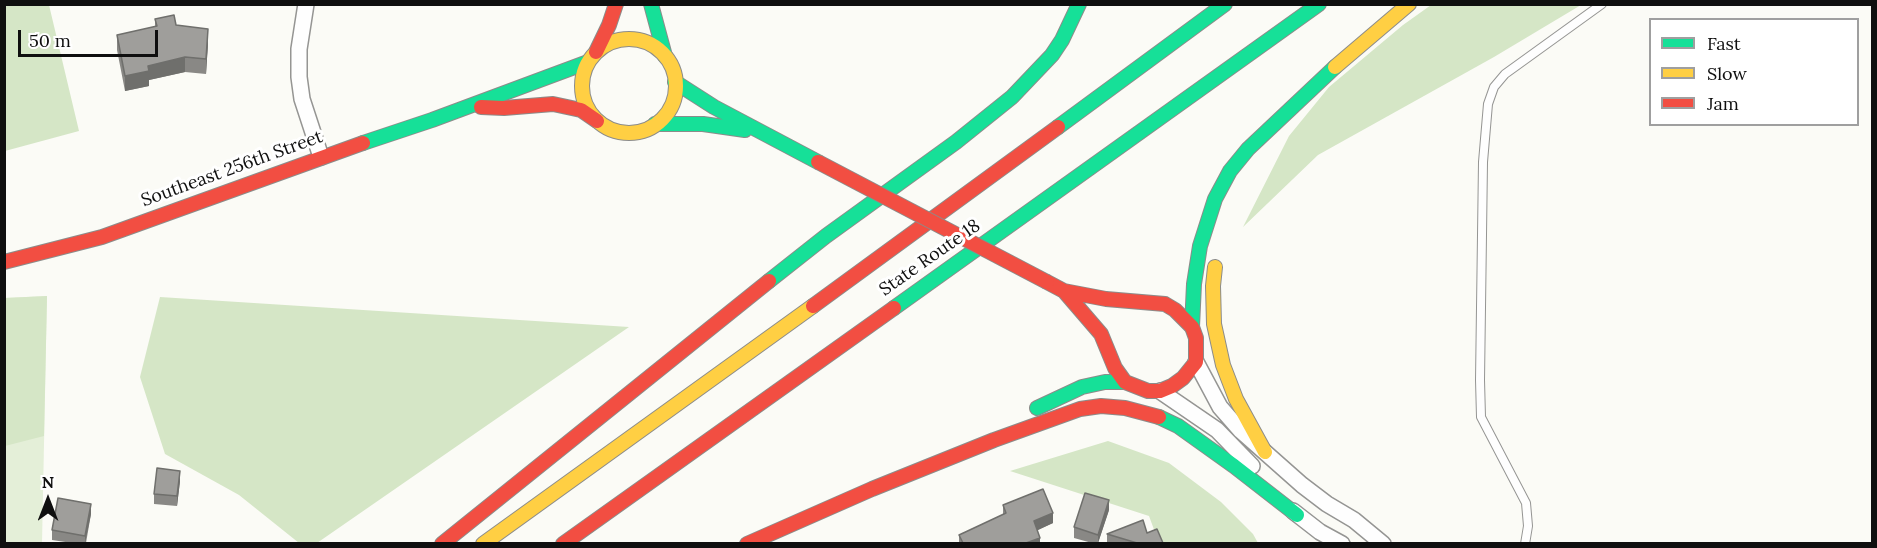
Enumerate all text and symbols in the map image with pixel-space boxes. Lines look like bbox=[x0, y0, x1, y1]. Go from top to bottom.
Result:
scale bar bbox=[21, 18, 160, 56]
legend bbox=[1649, 18, 1859, 126]
text: 50 m bbox=[29, 29, 71, 52]
text: Fast bbox=[1707, 32, 1741, 55]
text: Slow bbox=[1707, 62, 1747, 85]
text: Jam bbox=[1707, 92, 1739, 115]
street label: Southeast 256th Street bbox=[138, 126, 326, 212]
street label: State Route 18 bbox=[875, 215, 985, 301]
north arrow bbox=[18, 470, 78, 530]
text: N bbox=[42, 472, 54, 492]

